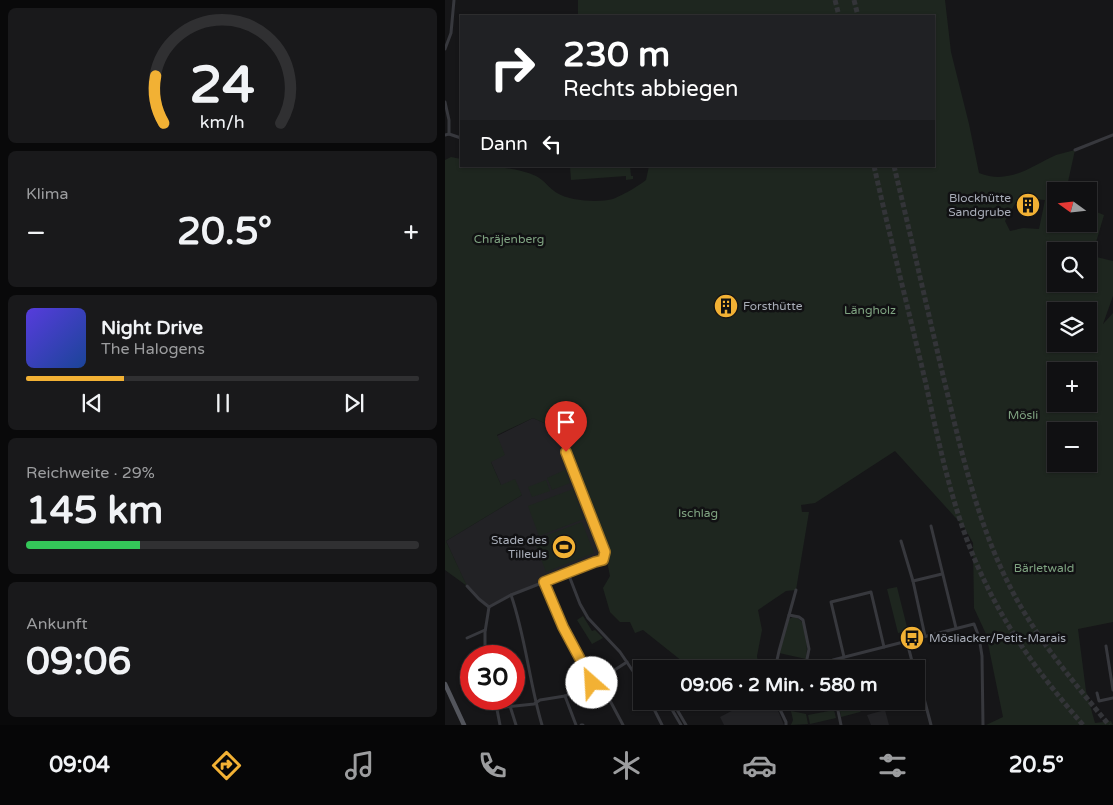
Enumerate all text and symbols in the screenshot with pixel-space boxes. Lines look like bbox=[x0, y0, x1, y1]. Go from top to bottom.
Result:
text: 230 m bbox=[563, 34, 670, 76]
icon: right bbox=[480, 35, 545, 100]
text: 24 bbox=[190, 54, 255, 117]
text: Rechts abbiegen bbox=[563, 76, 738, 102]
text: km/h bbox=[200, 112, 245, 133]
icon: left bbox=[538, 130, 566, 158]
text: Dann bbox=[480, 133, 528, 155]
north arrow bbox=[1047, 182, 1097, 232]
map controls bbox=[1047, 182, 1097, 472]
text: Klima bbox=[26, 184, 68, 204]
place label: Blockhütte Sandgrube bbox=[948, 191, 1011, 219]
building icon: Blockhütte Sandgrube bbox=[1015, 192, 1041, 218]
text: 20.5° bbox=[177, 209, 272, 255]
text: − bbox=[26, 216, 46, 250]
text: + bbox=[403, 216, 419, 250]
park label: Chräjenberg bbox=[474, 232, 544, 246]
button: search bbox=[1047, 242, 1097, 292]
building icon: Forsthütte bbox=[713, 293, 739, 319]
place label: Forsthütte bbox=[743, 299, 803, 313]
button: layers bbox=[1047, 302, 1097, 352]
park label: Längholz bbox=[844, 303, 896, 317]
text: Night Drive bbox=[101, 317, 203, 339]
text: The Halogens bbox=[101, 339, 205, 359]
button: + bbox=[1047, 362, 1097, 412]
icon: previous bbox=[78, 389, 106, 417]
icon: pause bbox=[209, 389, 237, 417]
icon: next bbox=[340, 389, 368, 417]
pin bbox=[545, 401, 587, 452]
icon: arrive bbox=[552, 408, 580, 436]
park label: Mösli bbox=[1008, 408, 1038, 422]
button: − bbox=[1047, 422, 1097, 472]
text: Reichweite · 29% bbox=[26, 463, 155, 483]
text: 145 km bbox=[26, 488, 163, 534]
park label: Ischlag bbox=[678, 506, 718, 520]
place label: Stade des Tilleuls bbox=[491, 533, 547, 561]
sports icon: Stade des Tilleuls bbox=[551, 534, 577, 560]
park label: Bärletwald bbox=[1014, 561, 1074, 575]
text: Ankunft bbox=[26, 614, 88, 634]
bus stop icon: Mösliacker/Petit-Marais bbox=[899, 625, 925, 651]
place label: Mösliacker/Petit-Marais bbox=[929, 631, 1066, 645]
text: 09:06 bbox=[26, 639, 131, 685]
speed limit sign: 30 bbox=[460, 645, 525, 710]
position arrow bbox=[565, 656, 617, 708]
text: 09:06 · 2 Min. · 580 m bbox=[681, 674, 877, 696]
icon: directions bbox=[209, 748, 244, 783]
icon: music bbox=[342, 748, 377, 783]
icon: phone bbox=[475, 748, 510, 783]
icon: climate bbox=[609, 748, 644, 783]
icon: car bbox=[742, 748, 777, 783]
icon: filters bbox=[875, 748, 910, 783]
text: 09:04 bbox=[49, 752, 110, 778]
text: 20.5° bbox=[1009, 752, 1064, 778]

